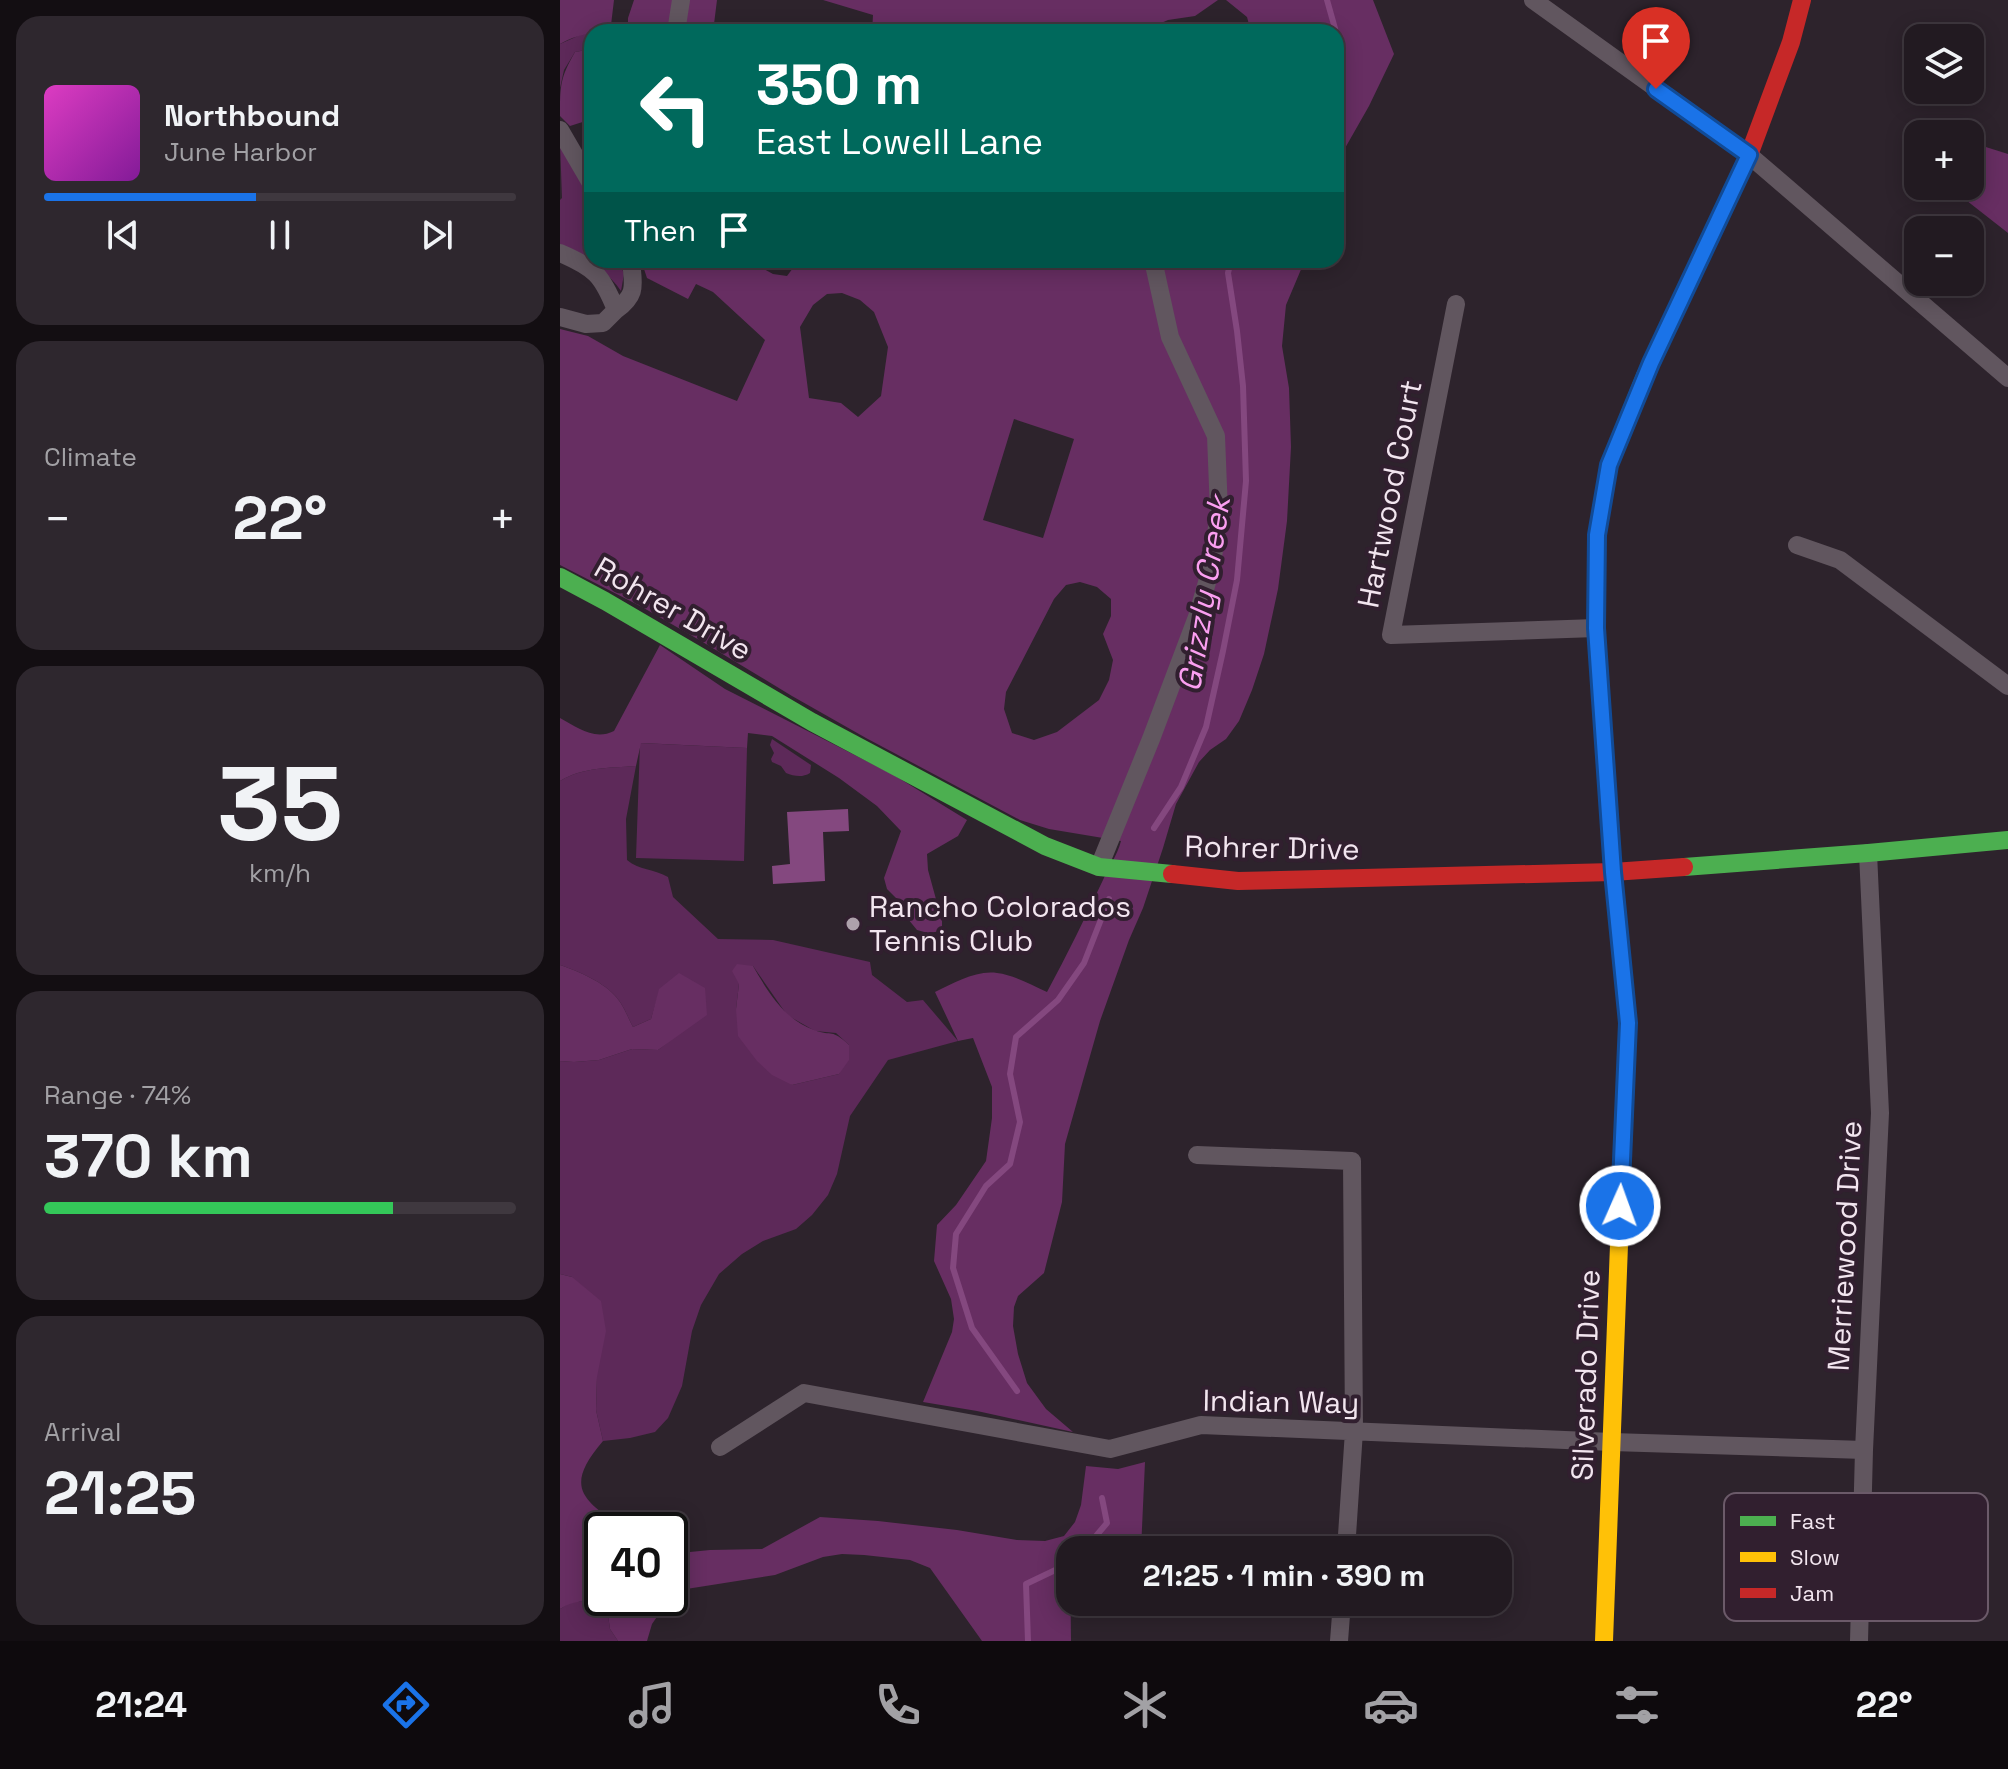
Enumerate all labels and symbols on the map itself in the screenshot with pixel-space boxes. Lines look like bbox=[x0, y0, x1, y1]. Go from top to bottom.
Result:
pin bbox=[1622, 7, 1690, 89]
street label: Hartwood Court bbox=[1348, 377, 1431, 611]
water label: Grizzly Creek bbox=[1169, 490, 1240, 694]
street label: Rohrer Drive bbox=[588, 548, 759, 669]
street label: Rohrer Drive bbox=[1184, 826, 1360, 869]
place label: Rancho Colorados Tennis Club bbox=[869, 887, 1131, 960]
marker: Rancho Colorados Tennis Club bbox=[844, 915, 862, 933]
street label: Merriewood Drive bbox=[1818, 1120, 1871, 1372]
position arrow bbox=[1578, 1164, 1662, 1248]
street label: Silverado Drive bbox=[1562, 1269, 1609, 1481]
street label: Indian Way bbox=[1202, 1381, 1360, 1422]
legend bbox=[1724, 1493, 1988, 1621]
text: Fast bbox=[1790, 1507, 1836, 1535]
speed limit sign: 40 bbox=[584, 1512, 688, 1616]
text: Slow bbox=[1790, 1543, 1840, 1571]
text: Jam bbox=[1790, 1579, 1834, 1607]

